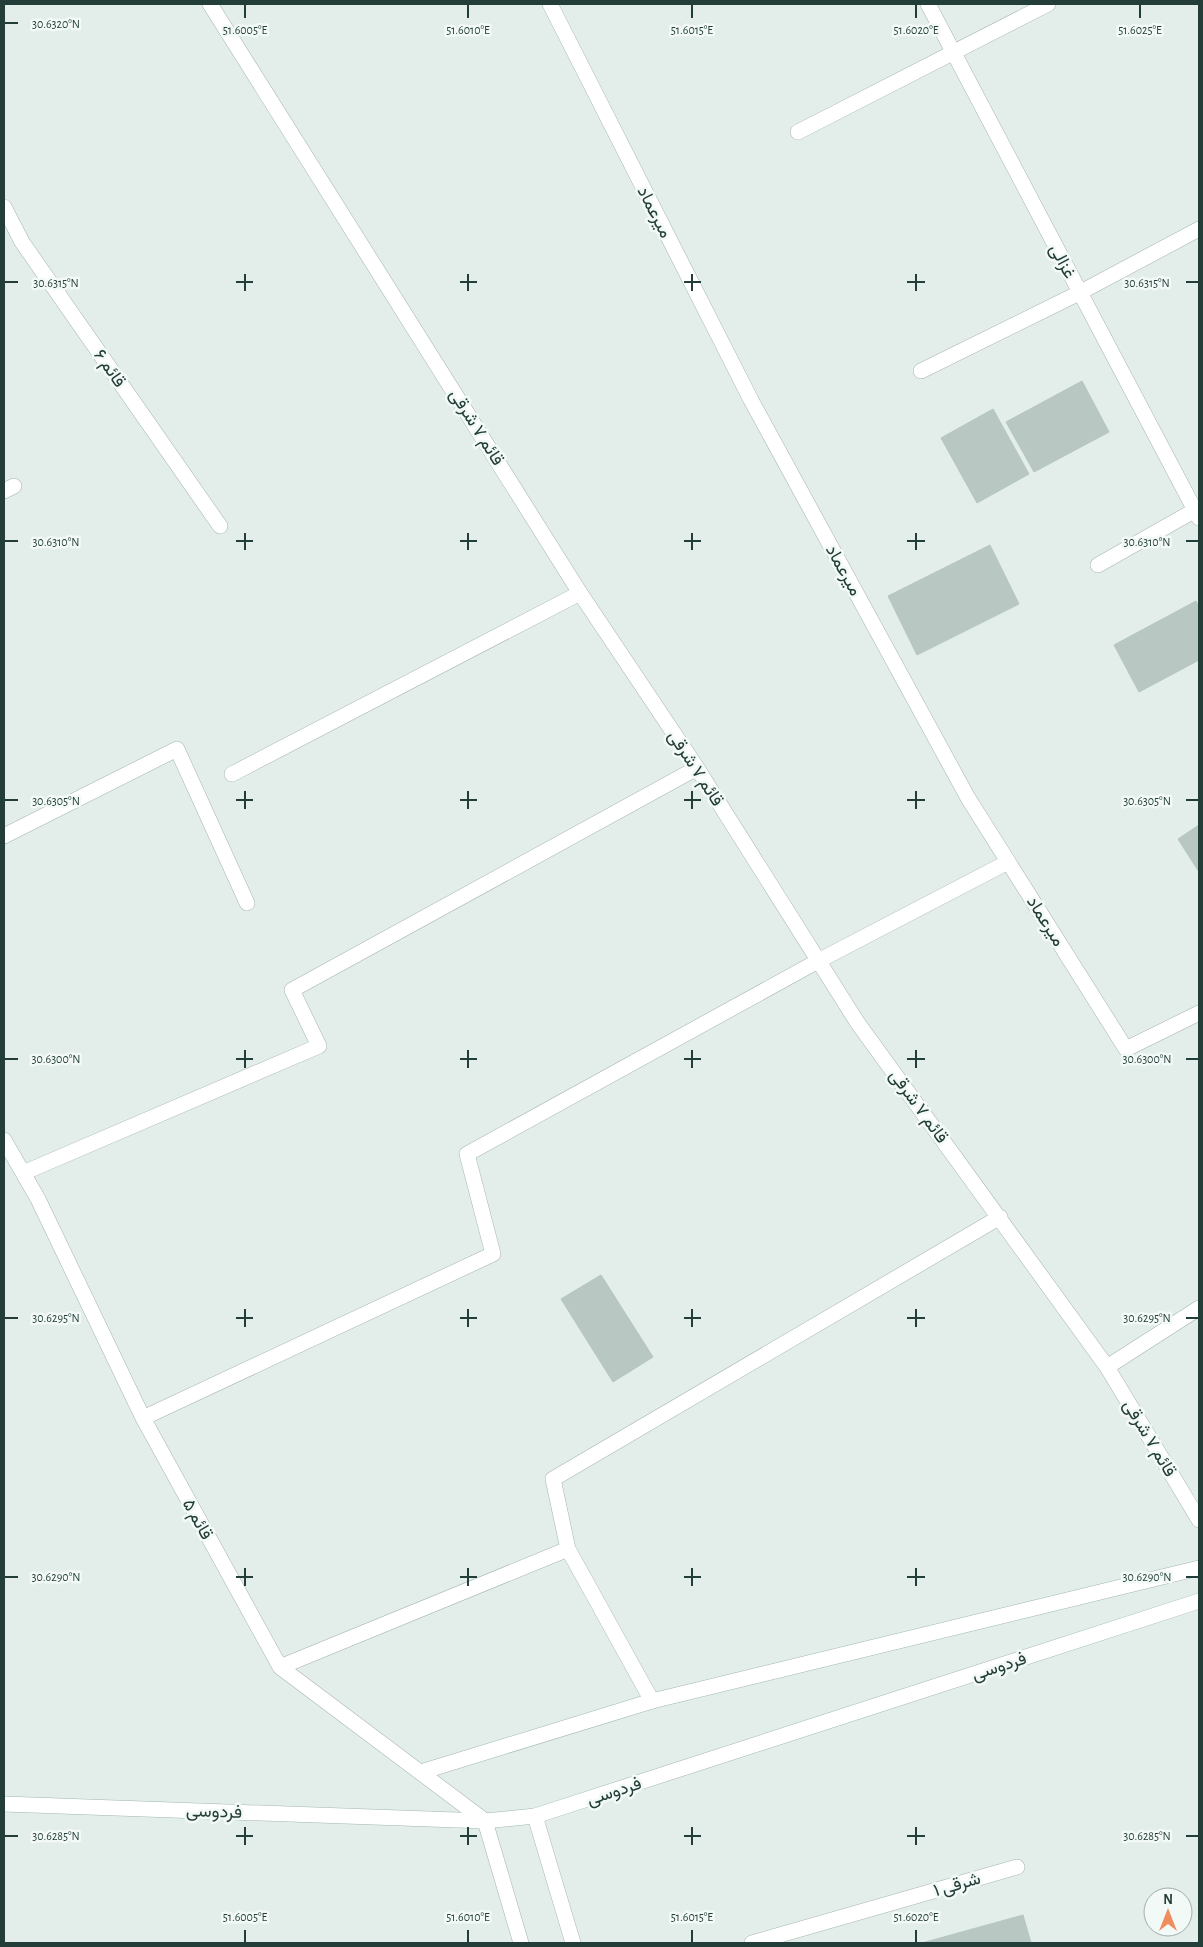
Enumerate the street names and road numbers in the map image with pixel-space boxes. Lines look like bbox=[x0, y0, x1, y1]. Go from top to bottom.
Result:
street label: میرعماد bbox=[633, 184, 675, 242]
street label: غزالی bbox=[1045, 241, 1079, 282]
street label: قائم ۶ bbox=[88, 346, 128, 392]
street label: قائم ۷ شرقی bbox=[444, 386, 507, 470]
street label: میرعماد bbox=[821, 542, 864, 600]
street label: قائم ۷ شرقی bbox=[662, 727, 726, 811]
street label: میرعماد bbox=[1022, 893, 1067, 950]
street label: قائم ۷ شرقی bbox=[884, 1066, 951, 1148]
street label: قائم ۷ شرقی bbox=[1118, 1397, 1179, 1481]
street label: قائم ۵ bbox=[177, 1496, 216, 1544]
street label: فردوسی bbox=[970, 1650, 1029, 1685]
street label: فردوسی bbox=[585, 1775, 644, 1810]
street label: فردوسی bbox=[186, 1802, 242, 1823]
street label: ۱ شرقی bbox=[932, 1870, 983, 1901]

